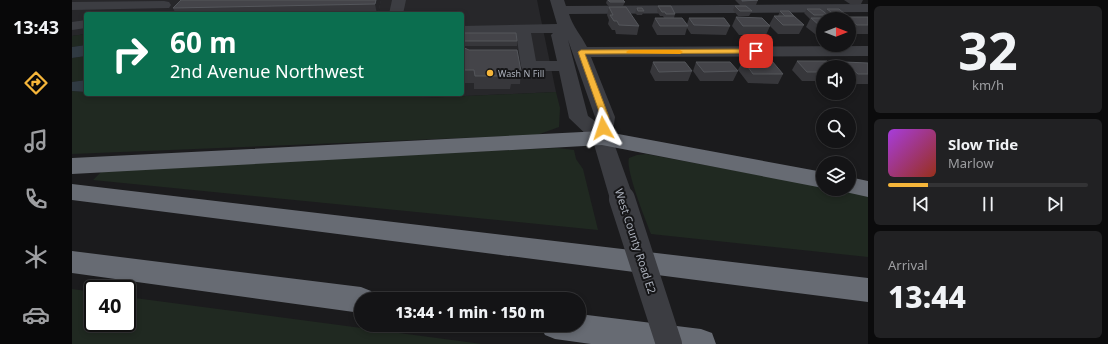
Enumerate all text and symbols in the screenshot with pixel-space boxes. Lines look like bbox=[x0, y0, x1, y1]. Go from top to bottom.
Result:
north arrow bbox=[816, 12, 856, 52]
map controls bbox=[816, 12, 856, 196]
text: 32 bbox=[958, 14, 1018, 85]
text: 13:43 bbox=[13, 15, 59, 39]
text: 60 m bbox=[170, 23, 237, 61]
icon: right bbox=[104, 28, 156, 80]
pin bbox=[739, 34, 773, 68]
icon: arrive bbox=[745, 40, 767, 62]
text: 2nd Avenue Northwest bbox=[170, 59, 364, 83]
button: sound bbox=[816, 60, 856, 100]
place label: Wash N Fill bbox=[498, 67, 544, 80]
marker: Wash N Fill bbox=[485, 68, 495, 78]
icon: directions bbox=[22, 69, 50, 97]
text: km/h bbox=[972, 76, 1004, 94]
position arrow bbox=[582, 107, 624, 149]
button: search bbox=[816, 108, 856, 148]
icon: music bbox=[22, 127, 50, 155]
text: Slow Tide bbox=[948, 134, 1018, 154]
text: Marlow bbox=[948, 154, 994, 172]
button: layers bbox=[816, 156, 856, 196]
icon: phone bbox=[22, 185, 50, 213]
street label: West County Road E2 bbox=[612, 187, 660, 295]
icon: previous bbox=[910, 193, 932, 215]
icon: pause bbox=[977, 193, 999, 215]
icon: next bbox=[1044, 193, 1066, 215]
icon: climate bbox=[22, 243, 50, 271]
text: Arrival bbox=[888, 256, 928, 274]
text: 13:44 bbox=[888, 276, 966, 317]
speed limit sign: 40 bbox=[84, 280, 136, 332]
icon: car bbox=[22, 301, 50, 329]
text: 13:44 · 1 min · 150 m bbox=[395, 302, 545, 322]

